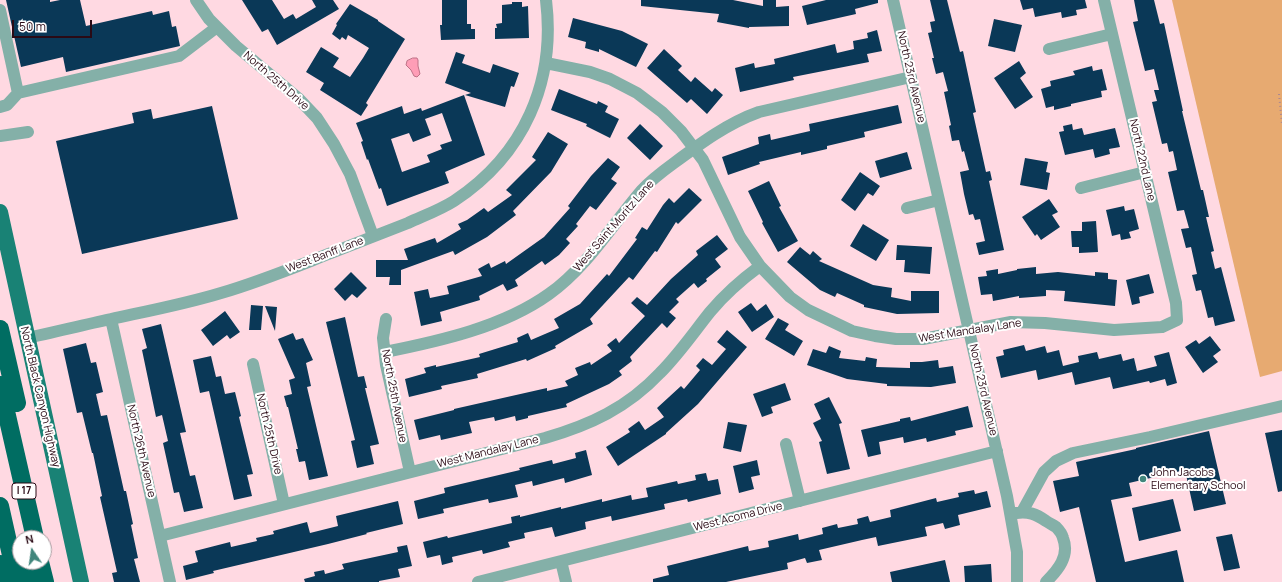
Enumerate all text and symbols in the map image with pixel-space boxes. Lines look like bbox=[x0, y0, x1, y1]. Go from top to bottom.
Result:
scale bar bbox=[14, 12, 94, 38]
text: 50 m bbox=[19, 18, 46, 35]
street label: North 23rd Avenue bbox=[894, 30, 928, 124]
street label: North 25th Drive bbox=[240, 49, 312, 113]
street label: North 22nd Lane bbox=[1126, 118, 1158, 202]
street label: West Saint Moritz Lane bbox=[571, 178, 657, 274]
street label: West Banff Lane bbox=[284, 234, 366, 276]
street label: West Mandalay Lane bbox=[918, 316, 1022, 346]
street label: North Black Canyon Highway bbox=[17, 325, 63, 469]
street label: North 23rd Avenue bbox=[966, 343, 1000, 437]
street label: North 25th Avenue bbox=[378, 348, 410, 444]
street label: North 25th Drive bbox=[253, 392, 285, 476]
street label: North 26th Avenue bbox=[124, 403, 158, 499]
street label: West Mandalay Lane bbox=[436, 433, 540, 471]
place label: John Jacobs Elementary School bbox=[1151, 466, 1246, 492]
marker: John Jacobs Elementary School bbox=[1138, 474, 1148, 484]
road number: I 17 bbox=[12, 483, 36, 499]
street label: West Acoma Drive bbox=[692, 500, 784, 534]
north arrow bbox=[12, 530, 52, 570]
text: N bbox=[24, 531, 35, 547]

